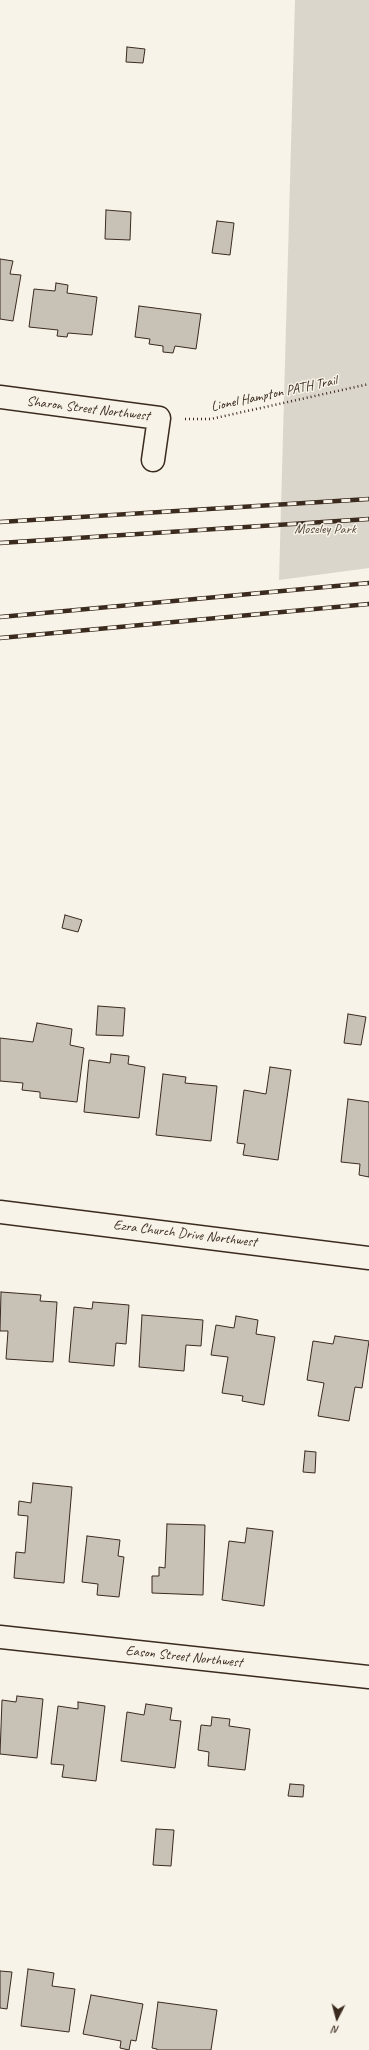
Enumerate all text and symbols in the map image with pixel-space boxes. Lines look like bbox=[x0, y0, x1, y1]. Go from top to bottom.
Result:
street label: Lionel Hampton PATH Trail bbox=[209, 372, 339, 416]
street label: Sharon Street Northwest bbox=[26, 393, 150, 425]
park label: Moseley Park bbox=[294, 521, 356, 537]
street label: Ezra Church Drive Northwest bbox=[112, 1217, 258, 1251]
street label: Eason Street Northwest bbox=[125, 1643, 243, 1671]
north arrow bbox=[317, 1998, 357, 2038]
text: N bbox=[332, 2023, 340, 2037]

